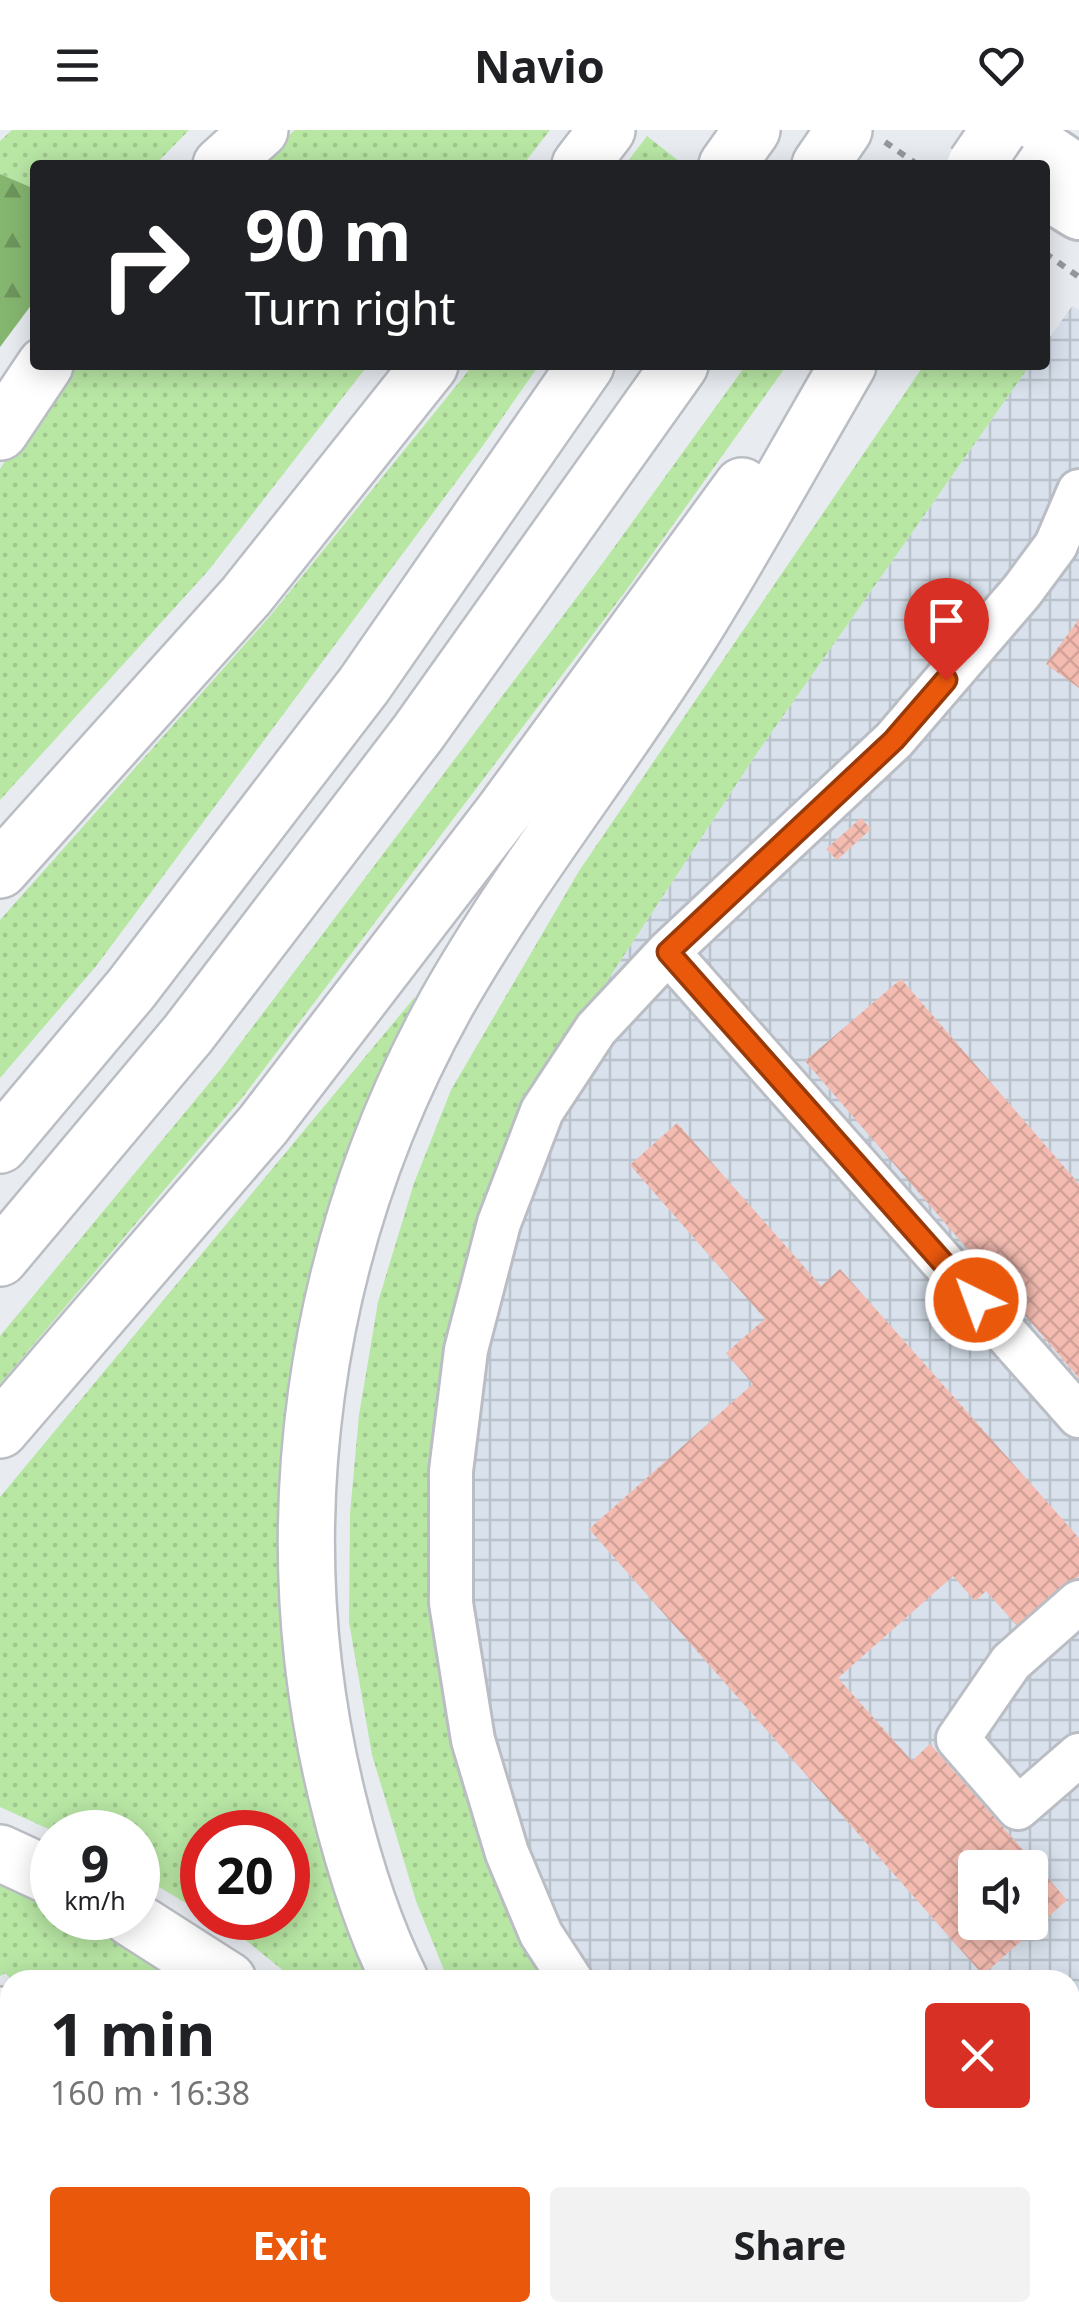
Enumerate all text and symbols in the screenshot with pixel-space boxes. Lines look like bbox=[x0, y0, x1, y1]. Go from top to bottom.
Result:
text: Navio bbox=[474, 35, 605, 96]
icon: menu bbox=[50, 38, 105, 93]
icon: heart bbox=[974, 38, 1029, 93]
text: 90 m bbox=[245, 186, 412, 282]
icon: right bbox=[80, 200, 210, 330]
text: Turn right bbox=[245, 277, 456, 338]
pin bbox=[904, 578, 989, 681]
icon: arrive bbox=[919, 593, 974, 648]
position arrow bbox=[924, 1248, 1028, 1352]
speed limit sign: 20 bbox=[180, 1810, 310, 1940]
text: 9 bbox=[81, 1829, 109, 1897]
map controls bbox=[958, 1850, 1048, 1940]
button: sound bbox=[958, 1850, 1048, 1940]
text: km/h bbox=[64, 1883, 126, 1917]
text: 1 min bbox=[50, 1992, 215, 2074]
button: close bbox=[925, 2003, 1030, 2108]
text: 160 m · 16:38 bbox=[50, 2071, 250, 2114]
button: Exit bbox=[50, 2187, 530, 2302]
button: Share bbox=[550, 2187, 1030, 2302]

